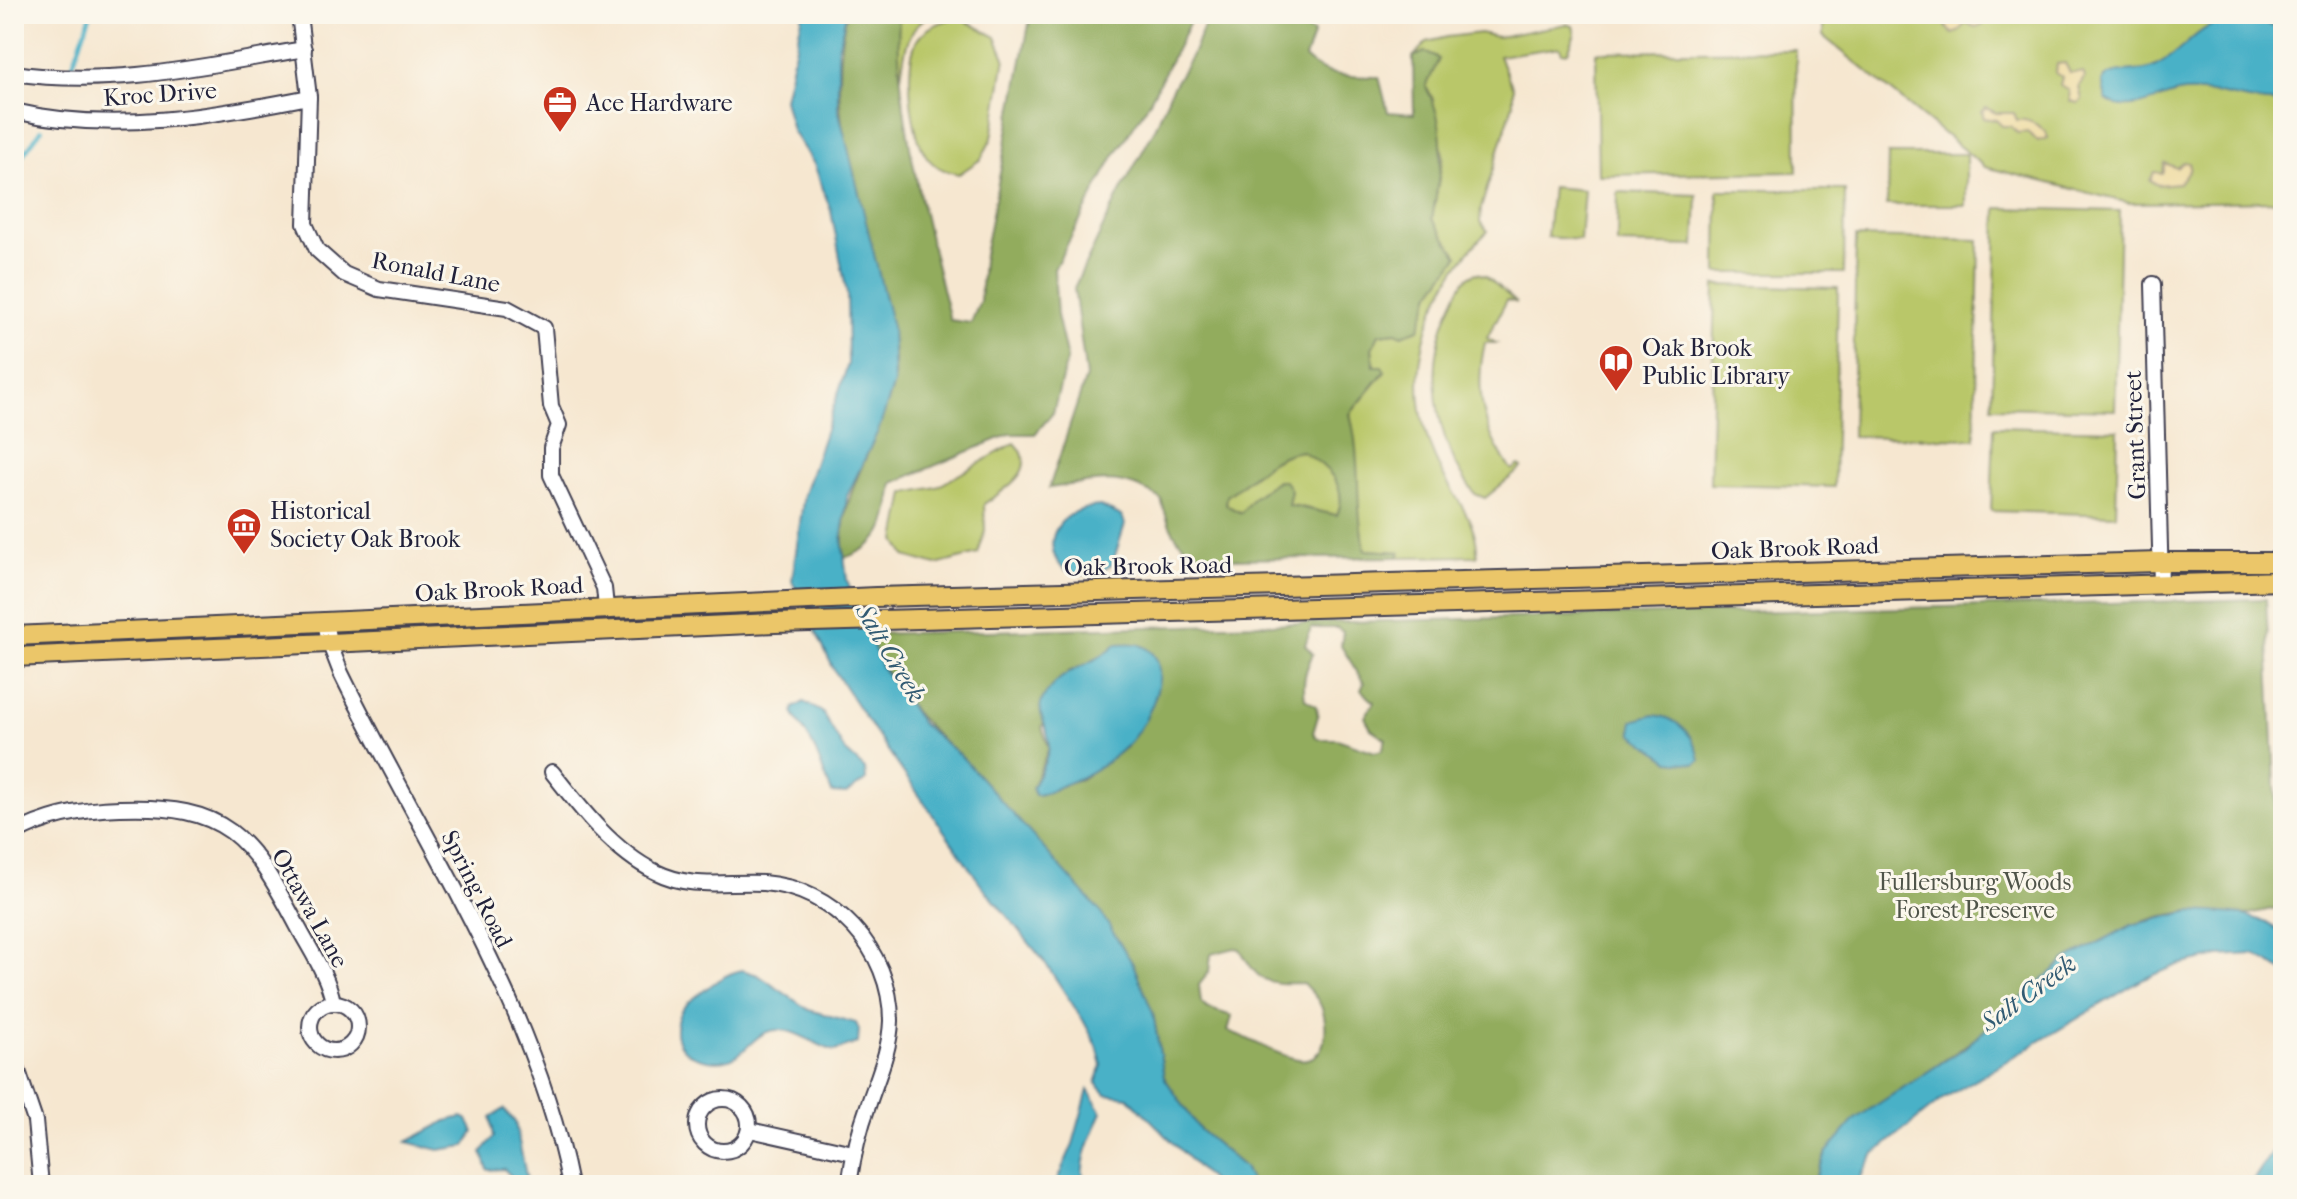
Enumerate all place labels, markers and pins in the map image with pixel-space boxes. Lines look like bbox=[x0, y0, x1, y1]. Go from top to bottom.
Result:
office icon: Ace Hardware bbox=[541, 84, 579, 134]
place label: Ace Hardware bbox=[585, 89, 733, 117]
place label: Oak Brook Public Library bbox=[1642, 334, 1791, 390]
library icon: Oak Brook Public Library bbox=[1597, 343, 1635, 393]
place label: Historical Society Oak Brook bbox=[270, 497, 461, 553]
museum icon: Historical Society Oak Brook bbox=[225, 506, 263, 556]

